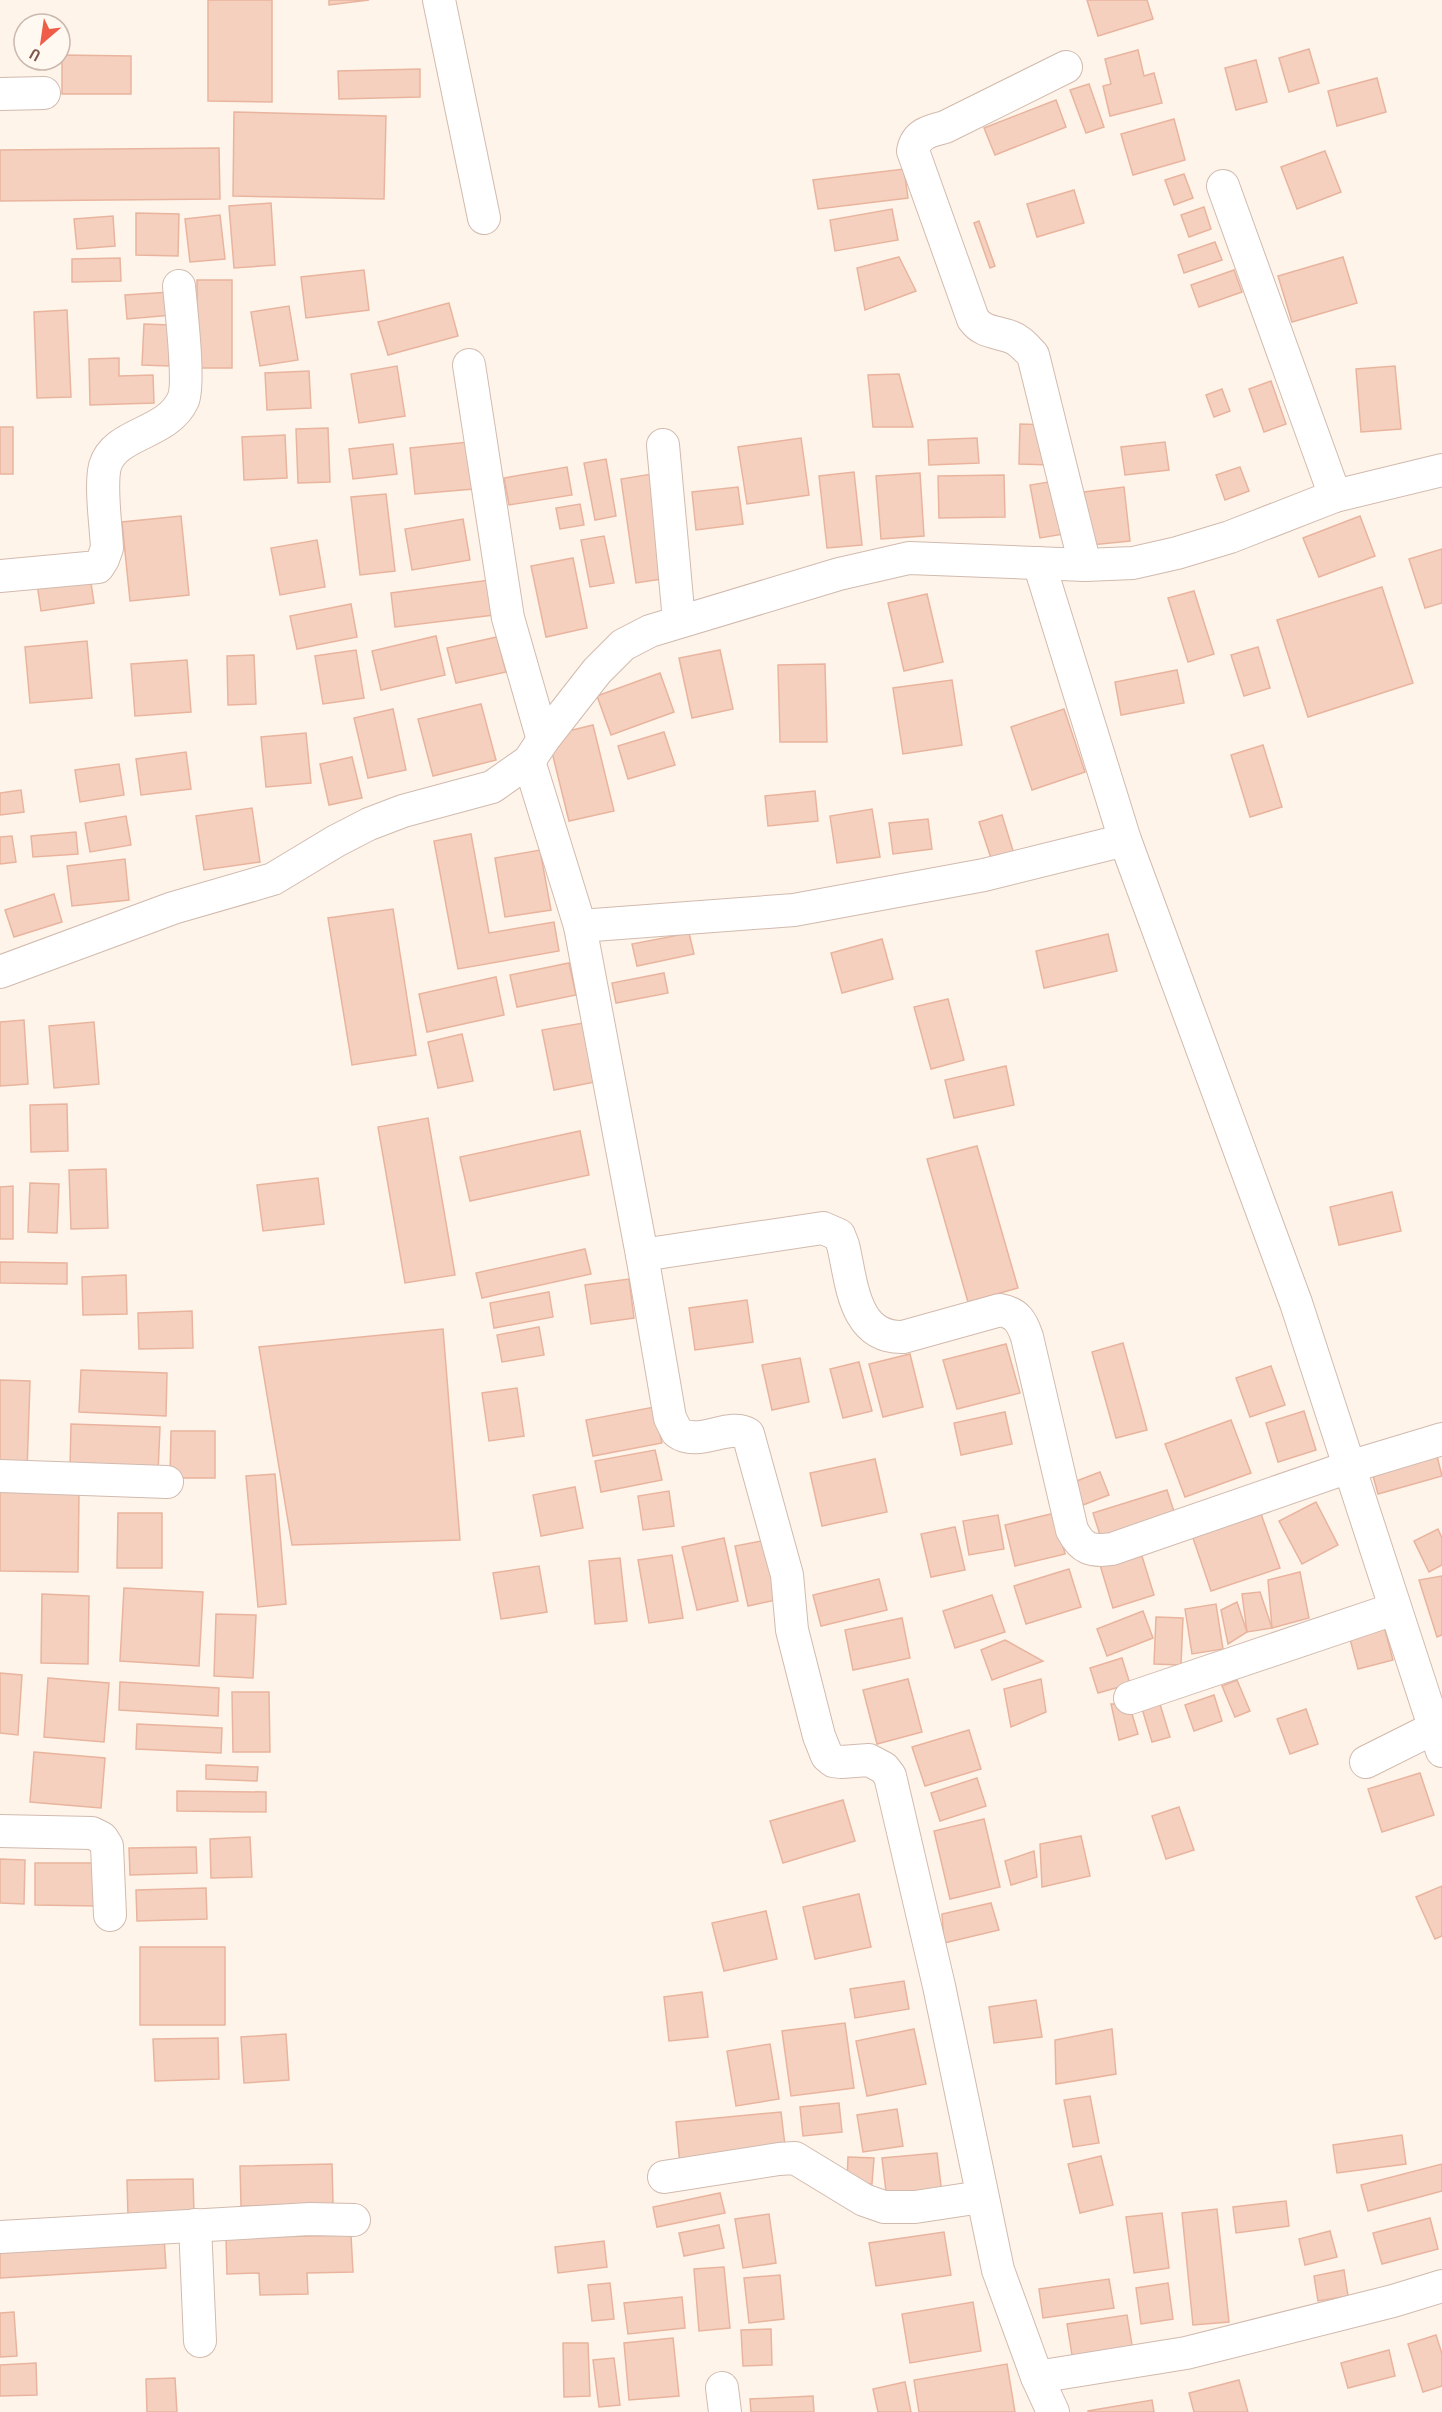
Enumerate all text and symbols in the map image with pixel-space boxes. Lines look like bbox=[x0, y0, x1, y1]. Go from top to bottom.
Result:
north arrow bbox=[12, 12, 72, 72]
text: U bbox=[25, 43, 44, 67]

